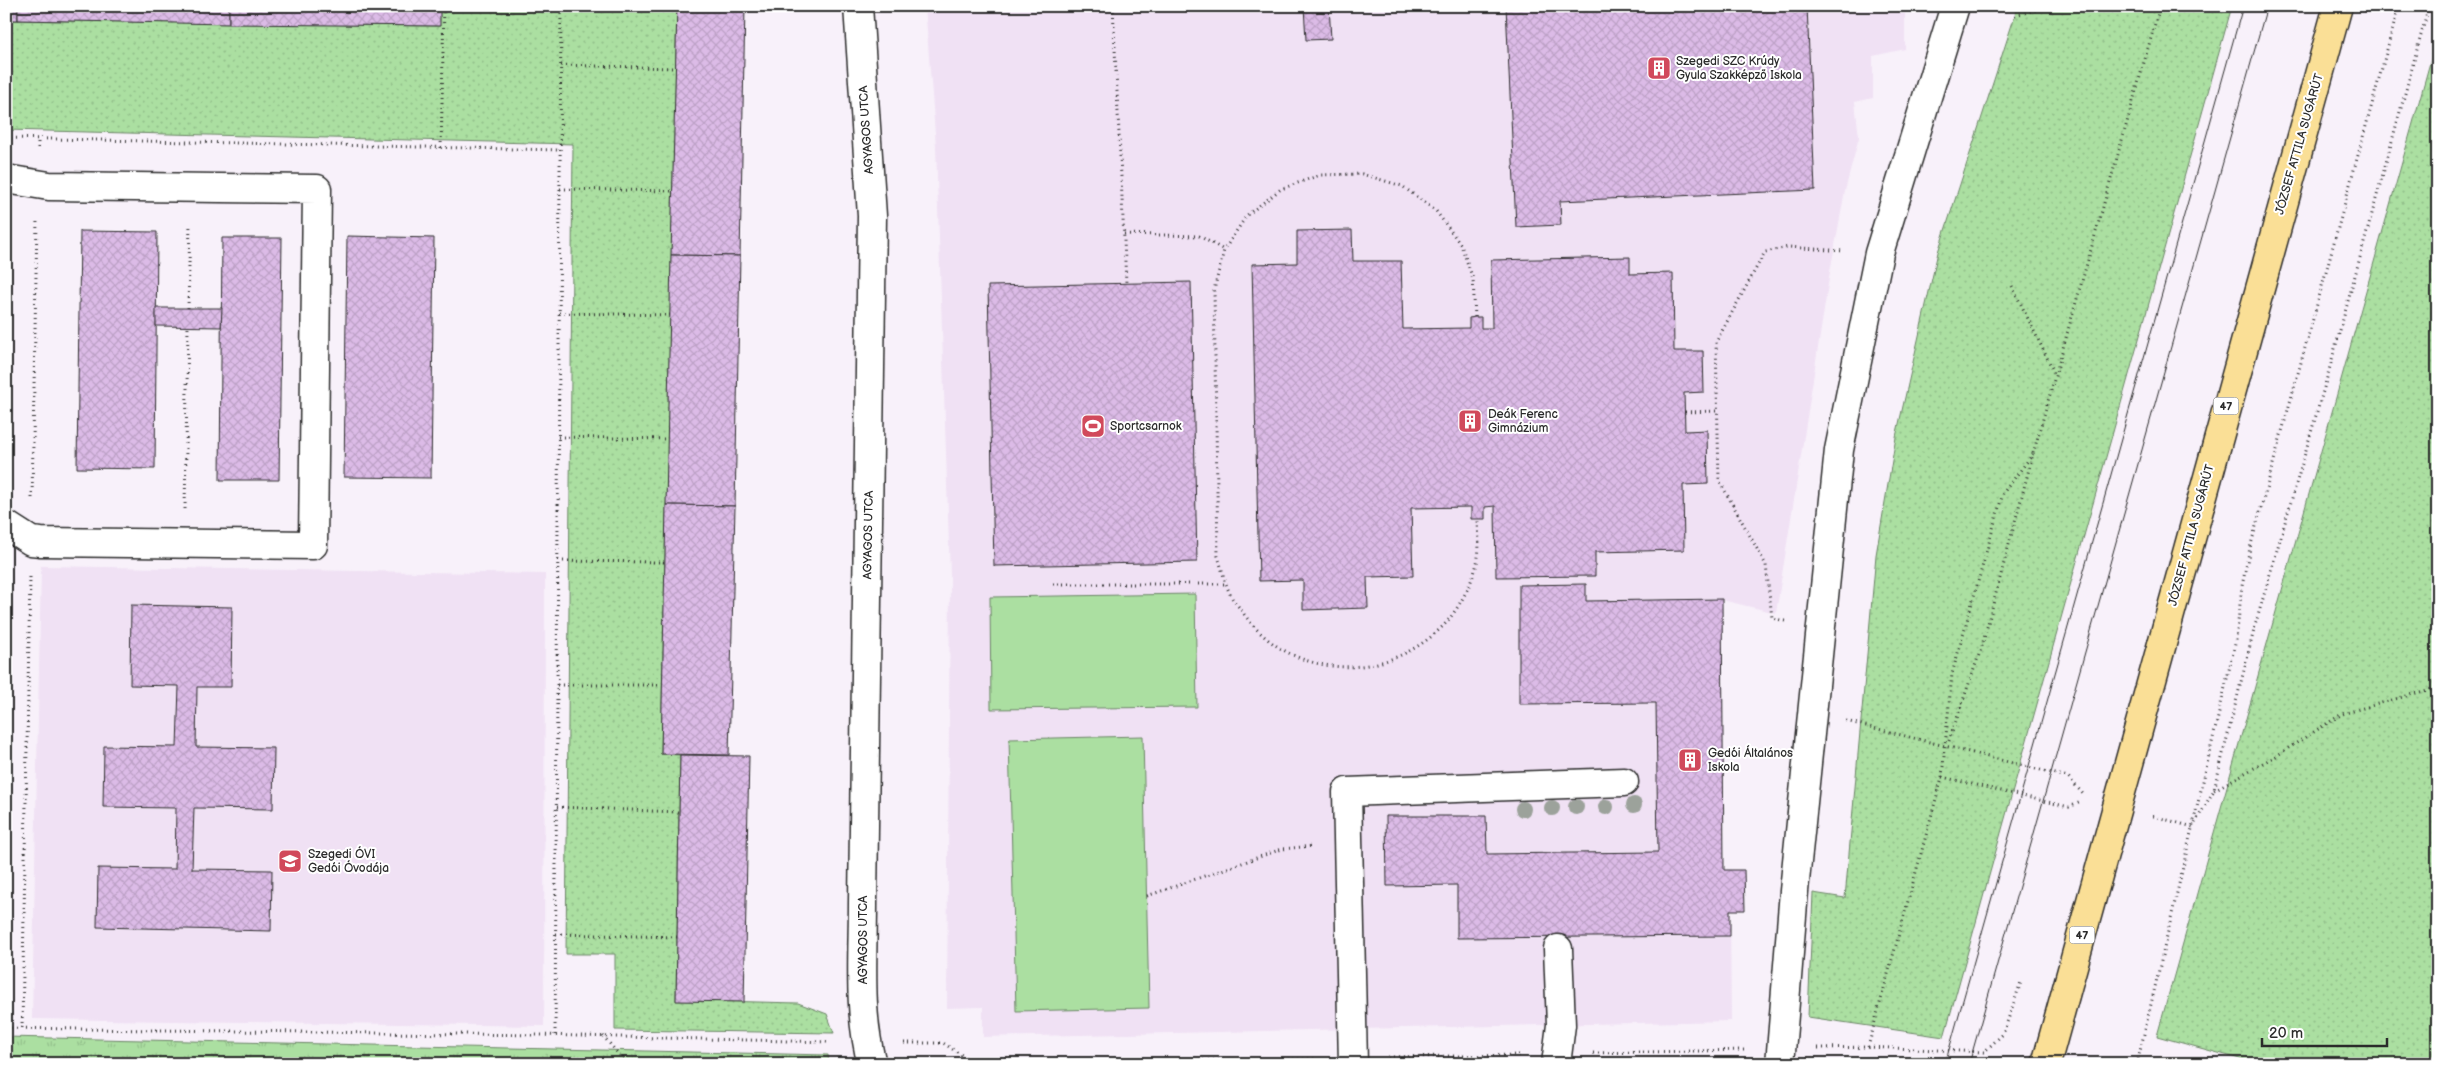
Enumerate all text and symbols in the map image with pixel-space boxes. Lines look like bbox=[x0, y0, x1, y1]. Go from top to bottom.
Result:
place label: Szegedi SZC Krúdy Gyula Szakképző Iskola bbox=[1676, 54, 1802, 83]
building icon: Szegedi SZC Krúdy Gyula Szakképző Iskola bbox=[1646, 55, 1672, 81]
street label: JÓZSEF ATTILA SUGÁRÚT bbox=[2270, 71, 2327, 216]
street label: AGYAGOS UTCA bbox=[856, 85, 877, 175]
road number: 47 bbox=[2214, 398, 2238, 414]
place label: Deák Ferenc Gimnázium bbox=[1488, 407, 1558, 436]
building icon: Deák Ferenc Gimnázium bbox=[1457, 408, 1483, 434]
sports icon: Sportcsarnok bbox=[1080, 413, 1106, 439]
place label: Sportcsarnok bbox=[1110, 419, 1182, 434]
street label: JÓZSEF ATTILA SUGÁRÚT bbox=[2163, 461, 2218, 608]
street label: AGYAGOS UTCA bbox=[860, 490, 877, 579]
place label: Gedói Általános Iskola bbox=[1708, 744, 1793, 775]
building icon: Gedói Általános Iskola bbox=[1677, 747, 1703, 773]
place label: Szegedi ÓVI Gedói Óvodája bbox=[308, 845, 389, 876]
school or university icon: Szegedi ÓVI Gedói Óvodája bbox=[277, 848, 303, 874]
street label: AGYAGOS UTCA bbox=[856, 895, 871, 984]
road number: 47 bbox=[2070, 926, 2094, 944]
scale bar bbox=[2262, 1015, 2386, 1047]
text: 20 m bbox=[2269, 1024, 2303, 1043]

